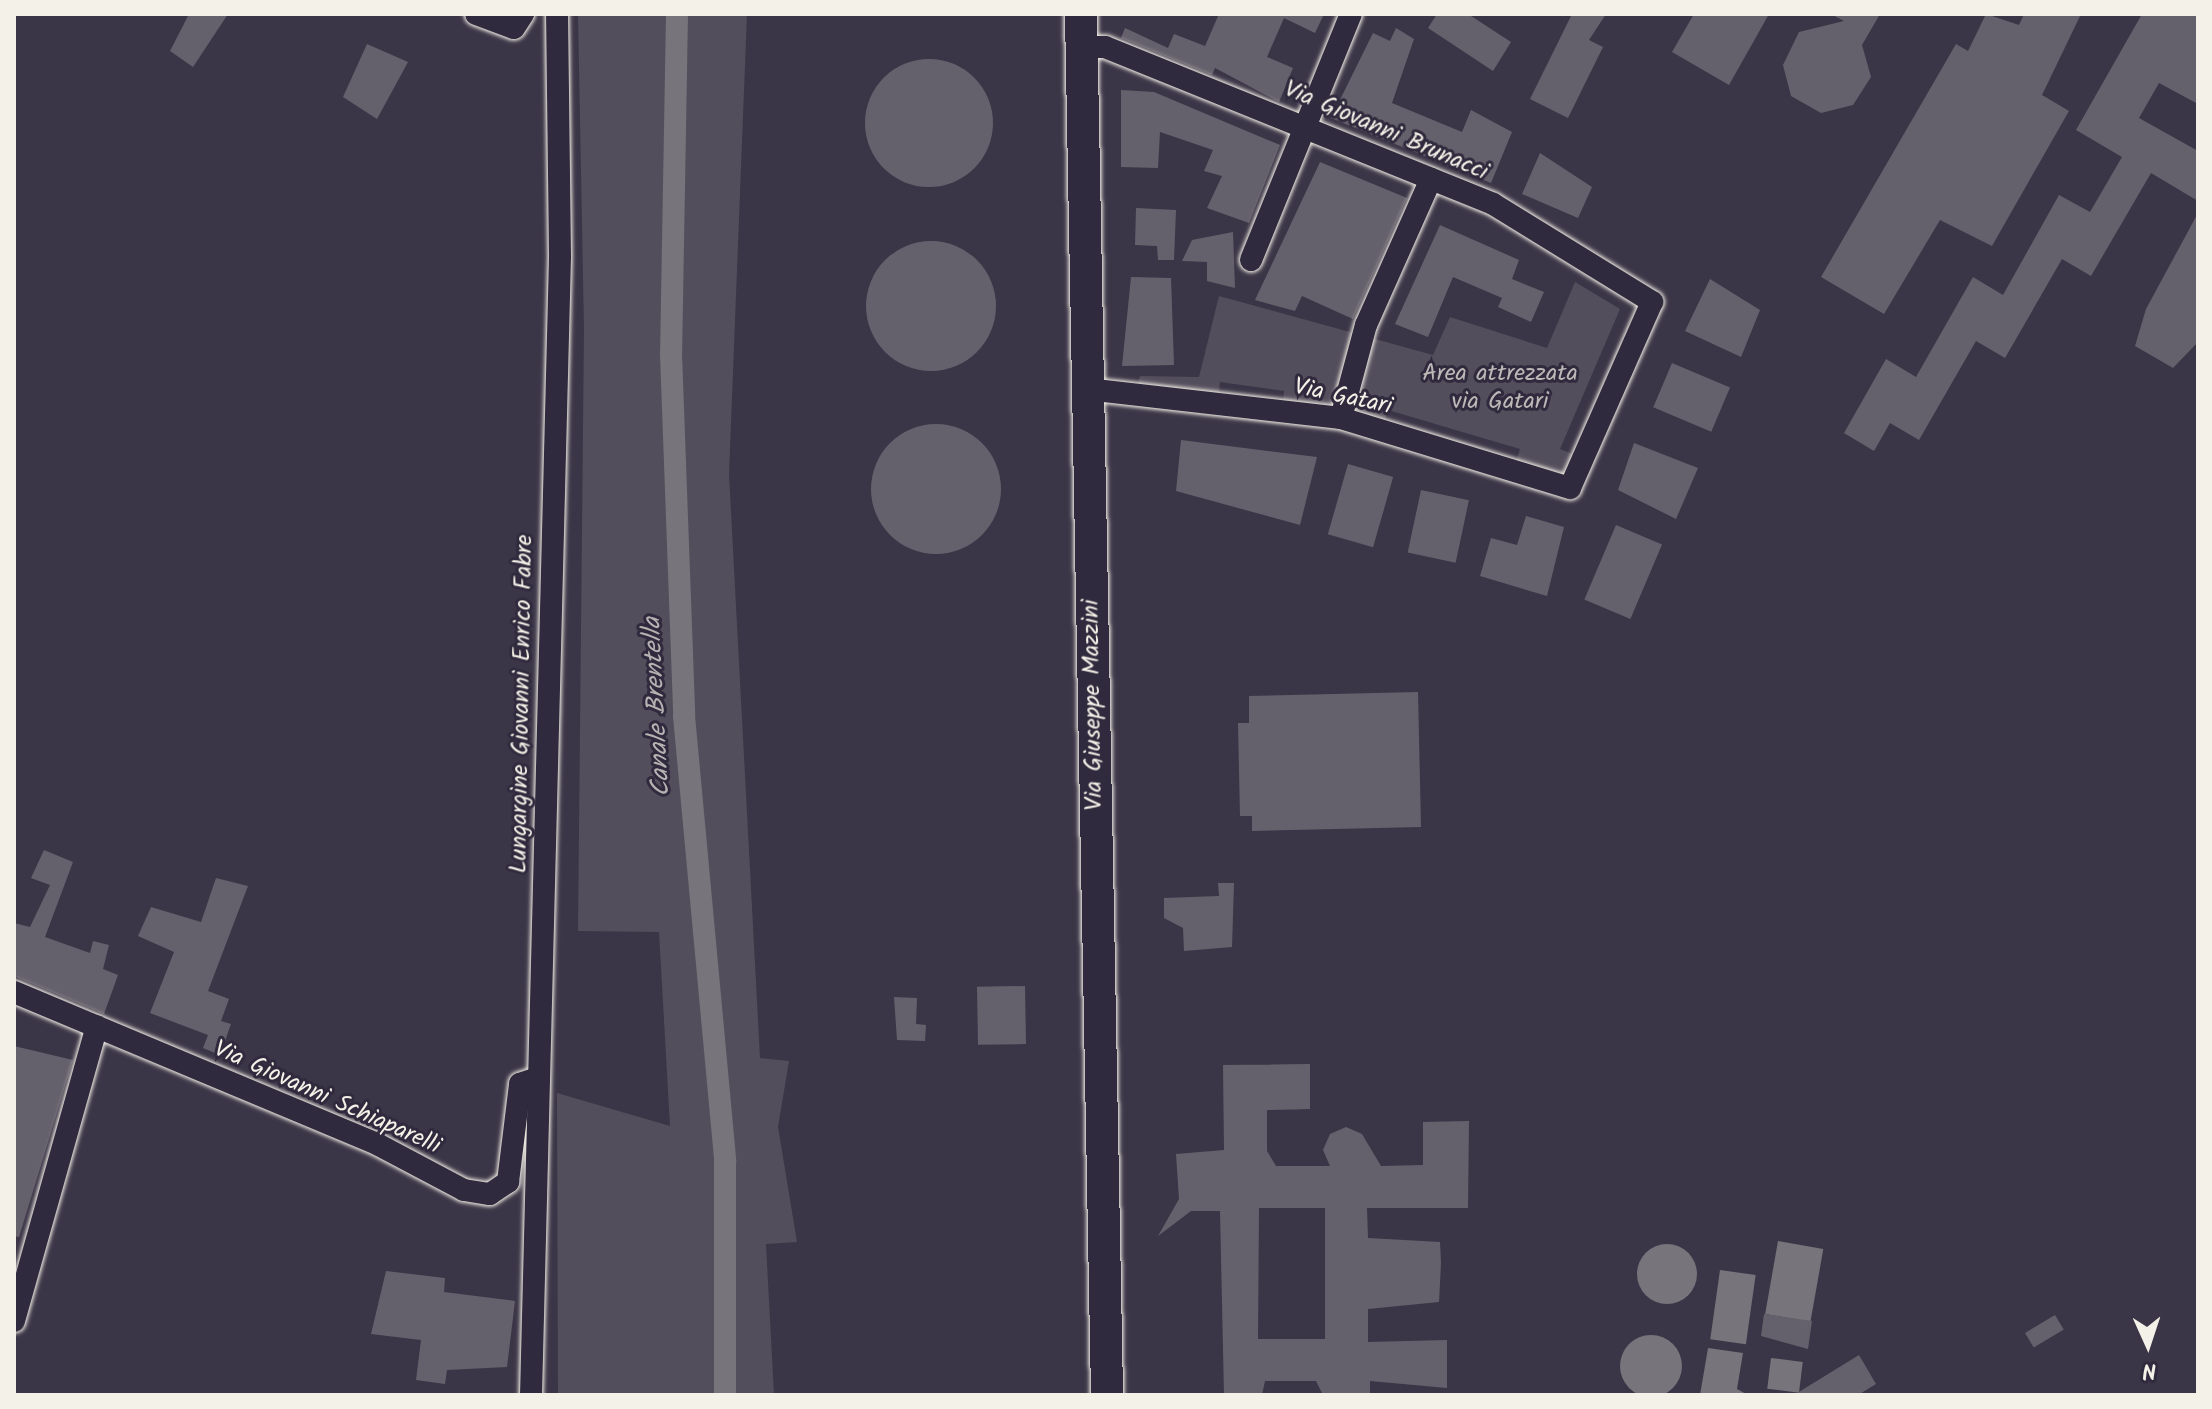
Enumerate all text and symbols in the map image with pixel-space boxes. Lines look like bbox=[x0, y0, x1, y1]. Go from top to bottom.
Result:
street label: Via Giovanni Brunacci bbox=[1280, 75, 1492, 187]
park label: Area attrezzata via Gatari bbox=[1422, 360, 1578, 416]
street label: Via Gatari bbox=[1291, 373, 1395, 421]
street label: Lungargine Giovanni Enrico Fabre bbox=[505, 534, 539, 874]
street label: Via Giuseppe Mazzini bbox=[1077, 599, 1109, 811]
water label: Canale Brentella bbox=[638, 616, 678, 798]
street label: Via Giovanni Schiaparelli bbox=[209, 1035, 445, 1161]
north arrow bbox=[2108, 1305, 2188, 1385]
text: N bbox=[2141, 1352, 2157, 1387]

